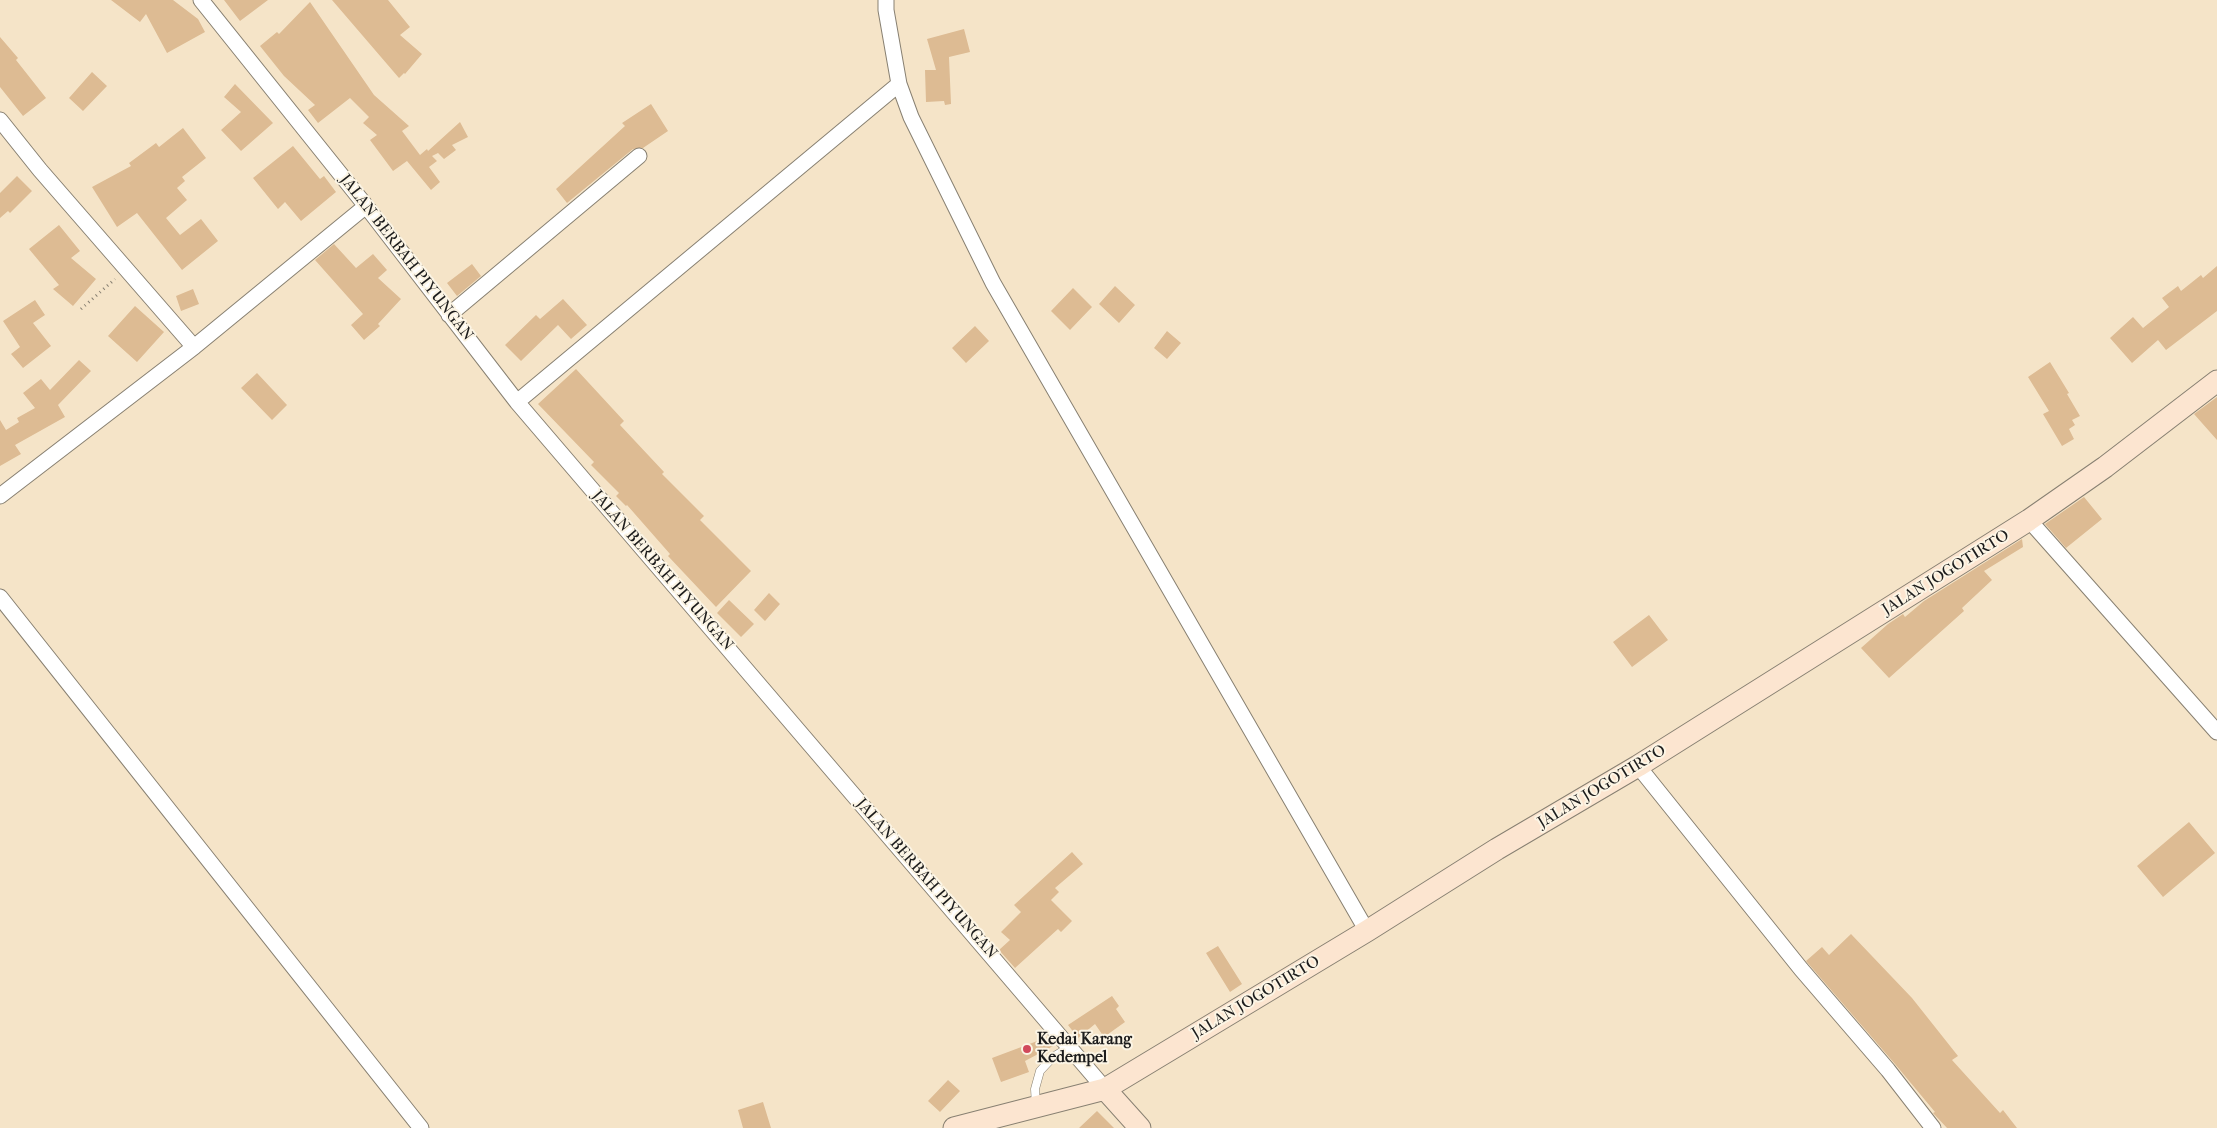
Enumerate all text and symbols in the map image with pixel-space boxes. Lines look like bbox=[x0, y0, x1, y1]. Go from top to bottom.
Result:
street label: JALAN BERBAH PIYUNGAN bbox=[335, 171, 477, 345]
street label: JALAN BERBAH PIYUNGAN bbox=[587, 487, 737, 655]
street label: JALAN JOGOTIRTO bbox=[1879, 526, 2013, 620]
street label: JALAN JOGOTIRTO bbox=[1534, 741, 1670, 833]
street label: JALAN BERBAH PIYUNGAN bbox=[851, 795, 1001, 963]
street label: JALAN JOGOTIRTO bbox=[1188, 952, 1324, 1044]
place label: Kedai Karang Kedempel bbox=[1037, 1030, 1132, 1068]
marker: Kedai Karang Kedempel bbox=[1021, 1043, 1033, 1055]

